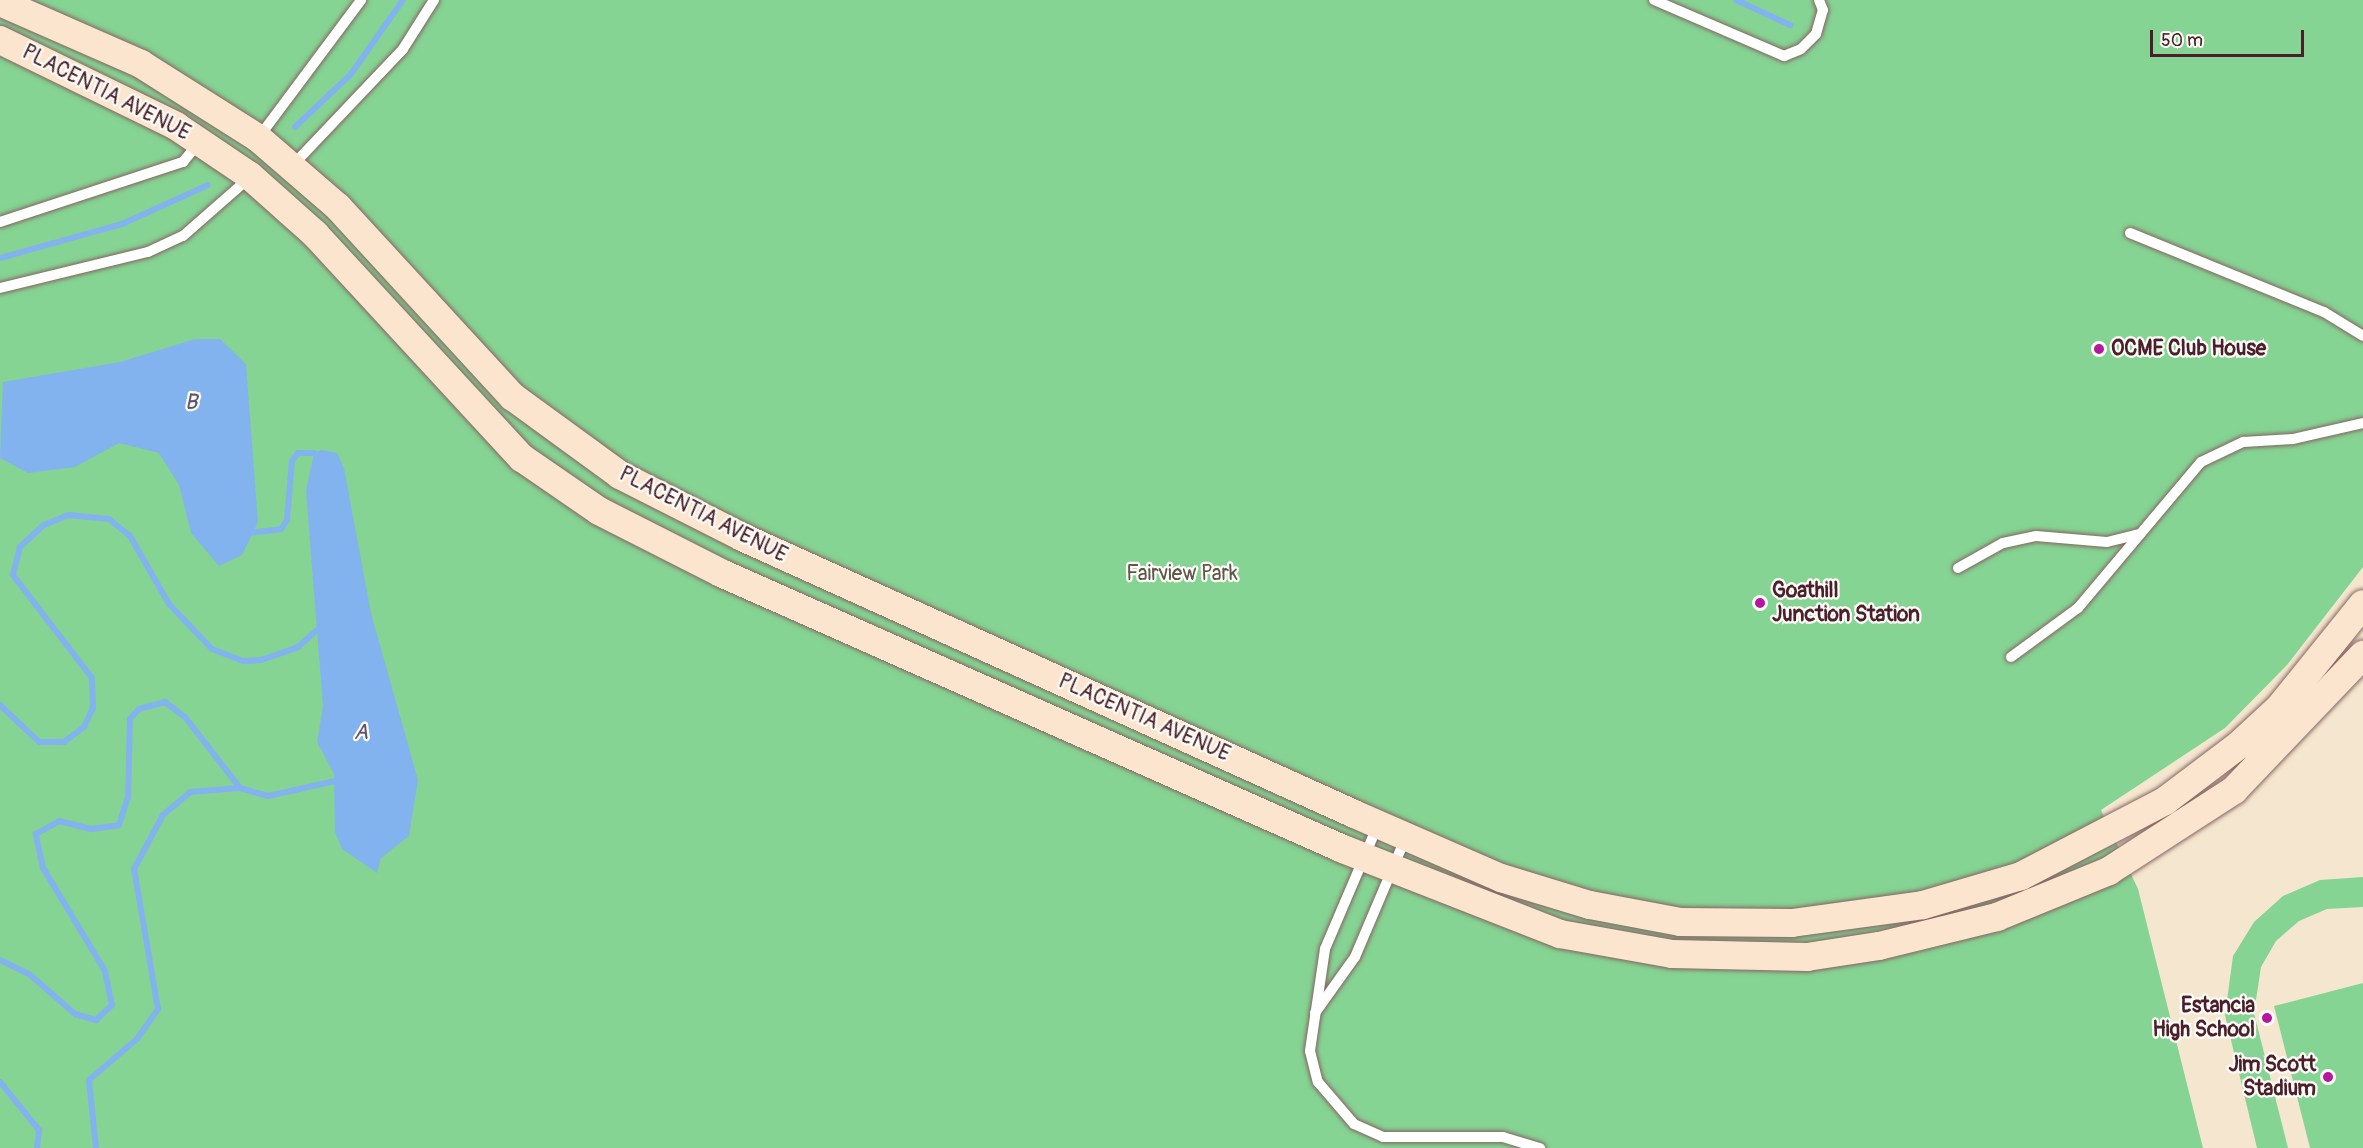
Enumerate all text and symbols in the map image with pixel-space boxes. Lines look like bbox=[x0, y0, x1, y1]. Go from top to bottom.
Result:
scale bar bbox=[2153, 18, 2308, 56]
text: 50 m bbox=[2161, 29, 2203, 52]
street label: PLACENTIA AVENUE bbox=[18, 40, 194, 146]
place label: OCME Club House bbox=[2111, 336, 2266, 362]
marker: OCME Club House bbox=[2092, 342, 2106, 356]
water label: B bbox=[185, 390, 197, 416]
street label: PLACENTIA AVENUE bbox=[615, 462, 791, 568]
park label: Fairview Park bbox=[1126, 561, 1238, 587]
place label: Goathill Junction Station bbox=[1772, 578, 1920, 628]
marker: Goathill Junction Station bbox=[1753, 596, 1767, 610]
street label: PLACENTIA AVENUE bbox=[1054, 669, 1234, 767]
water label: A bbox=[354, 720, 368, 746]
place label: Estancia High School bbox=[2152, 993, 2255, 1043]
marker: Estancia High School bbox=[2260, 1011, 2274, 1025]
place label: Jim Scott Stadium bbox=[2228, 1052, 2316, 1102]
marker: Jim Scott Stadium bbox=[2321, 1070, 2335, 1084]

